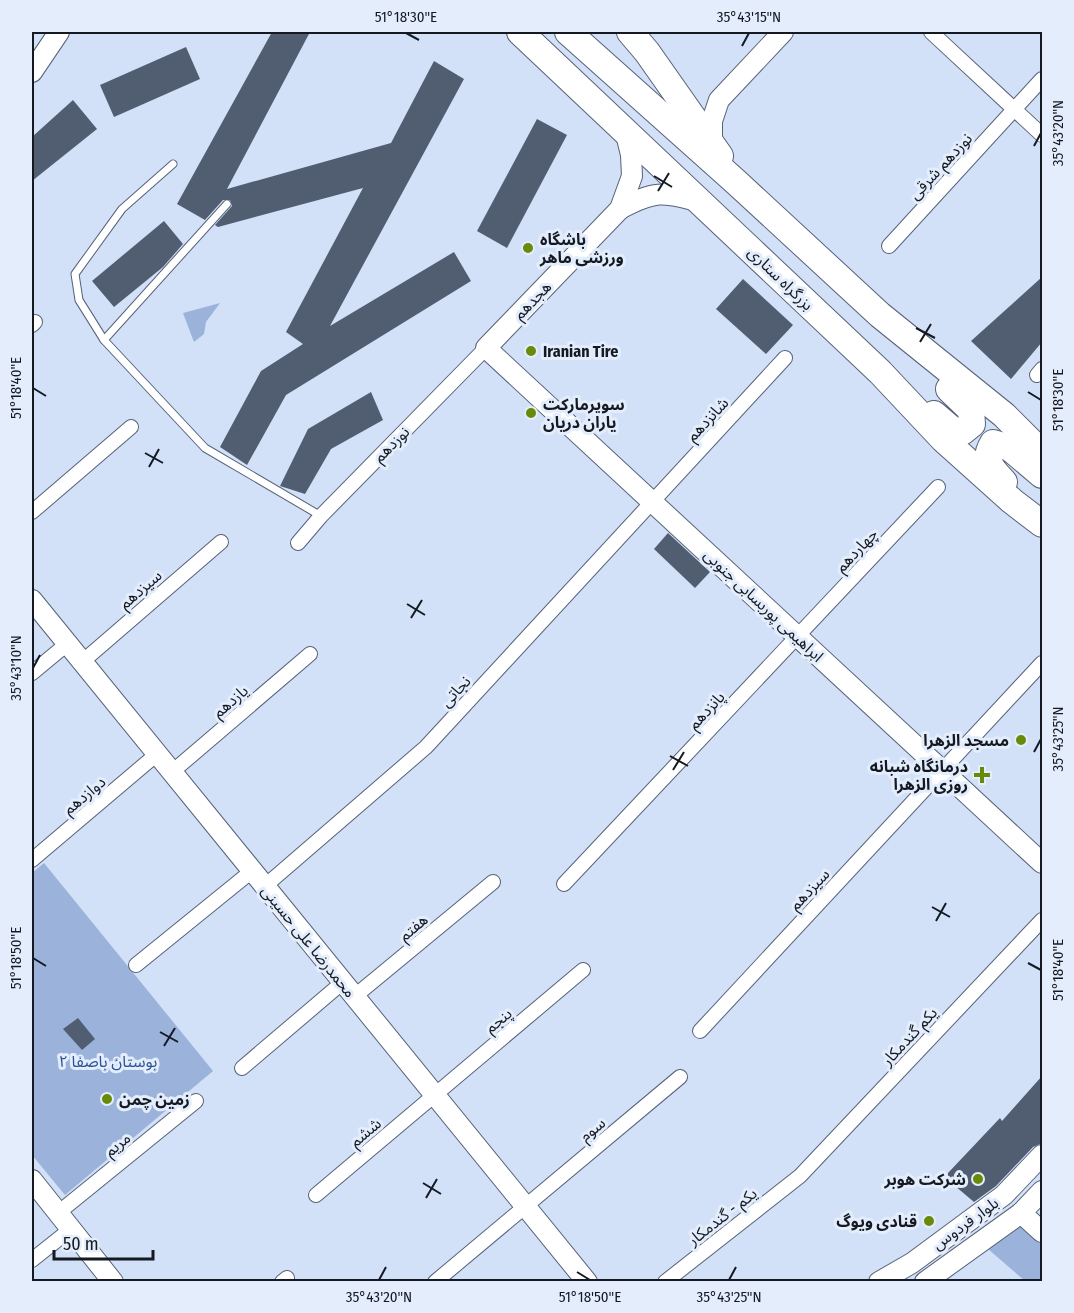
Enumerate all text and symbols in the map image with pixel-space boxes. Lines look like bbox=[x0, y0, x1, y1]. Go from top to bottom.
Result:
text: 51°18'30"E bbox=[375, 8, 437, 26]
text: 35°43'15"N bbox=[717, 8, 781, 26]
text: 35°43'20"N bbox=[1049, 100, 1067, 166]
street label: نوزدهم شرقی bbox=[905, 129, 978, 206]
place label: باشگاه ورزشی ماهر bbox=[539, 230, 624, 267]
marker: باشگاه ورزشی ماهر bbox=[521, 241, 535, 255]
street label: بزرگراه ستاری bbox=[744, 242, 817, 314]
street label: هجدهم bbox=[510, 277, 557, 326]
place label: Iranian Tire bbox=[543, 342, 618, 361]
marker: Iranian Tire bbox=[524, 344, 538, 358]
text: 51°18'40"E bbox=[7, 357, 25, 419]
text: 51°18'30"E bbox=[1049, 369, 1067, 431]
street label: شانزدهم bbox=[682, 393, 735, 447]
place label: سوپرمارکت یاران دریان bbox=[543, 395, 625, 432]
marker: سوپرمارکت یاران دریان bbox=[524, 406, 538, 420]
street label: نوزدهم bbox=[369, 422, 415, 468]
street label: چهاردهم bbox=[831, 524, 884, 578]
street label: ابراهیمی پوربسابی جنوبی bbox=[699, 545, 827, 666]
street label: سیزدهم bbox=[115, 566, 167, 615]
text: 35°43'10"N bbox=[7, 635, 25, 701]
street label: نجاتی bbox=[436, 672, 474, 711]
street label: یازدهم bbox=[209, 681, 254, 724]
street label: پانزدهم bbox=[684, 687, 731, 735]
text: 35°43'25"N bbox=[1049, 706, 1067, 772]
place label: مسجد الزهرا bbox=[923, 731, 1009, 750]
marker: مسجد الزهرا bbox=[1014, 733, 1028, 747]
place label: درمانگاه شبانه روزی الزهرا bbox=[870, 757, 968, 794]
marker: درمانگاه شبانه روزی الزهرا bbox=[973, 766, 991, 784]
street label: دوازدهم bbox=[59, 772, 111, 821]
street label: سیزدهم bbox=[785, 865, 836, 916]
street label: محمدرضا علی حسینی bbox=[257, 881, 360, 1001]
street label: هفتم bbox=[395, 910, 434, 947]
text: 51°18'50"E bbox=[7, 927, 25, 989]
text: 51°18'40"E bbox=[1049, 939, 1067, 1001]
street label: یکم گندمکار bbox=[877, 1003, 944, 1072]
street label: پنجم bbox=[481, 1004, 518, 1039]
park label: بوستان باصفا ۲ bbox=[59, 1052, 157, 1071]
place label: زمین چمن bbox=[119, 1090, 190, 1110]
marker: زمین چمن bbox=[100, 1092, 114, 1106]
street label: سوم bbox=[576, 1113, 611, 1148]
street label: ششم bbox=[346, 1114, 387, 1153]
street label: مریم bbox=[100, 1128, 136, 1163]
place label: شرکت هوبر bbox=[883, 1170, 966, 1189]
marker: شرکت هوبر bbox=[971, 1172, 985, 1186]
street label: یکم - گندمکار bbox=[683, 1183, 763, 1252]
street label: بلوار فردوس bbox=[928, 1193, 1002, 1254]
place label: قنادی ویوگ bbox=[836, 1212, 917, 1231]
marker: قنادی ویوگ bbox=[922, 1214, 936, 1228]
scale bar bbox=[54, 1223, 153, 1261]
text: 50 m bbox=[63, 1233, 99, 1255]
text: 35°43'20"N bbox=[346, 1288, 412, 1306]
text: 51°18'50"E bbox=[559, 1288, 621, 1306]
text: 35°43'25"N bbox=[696, 1288, 762, 1306]

